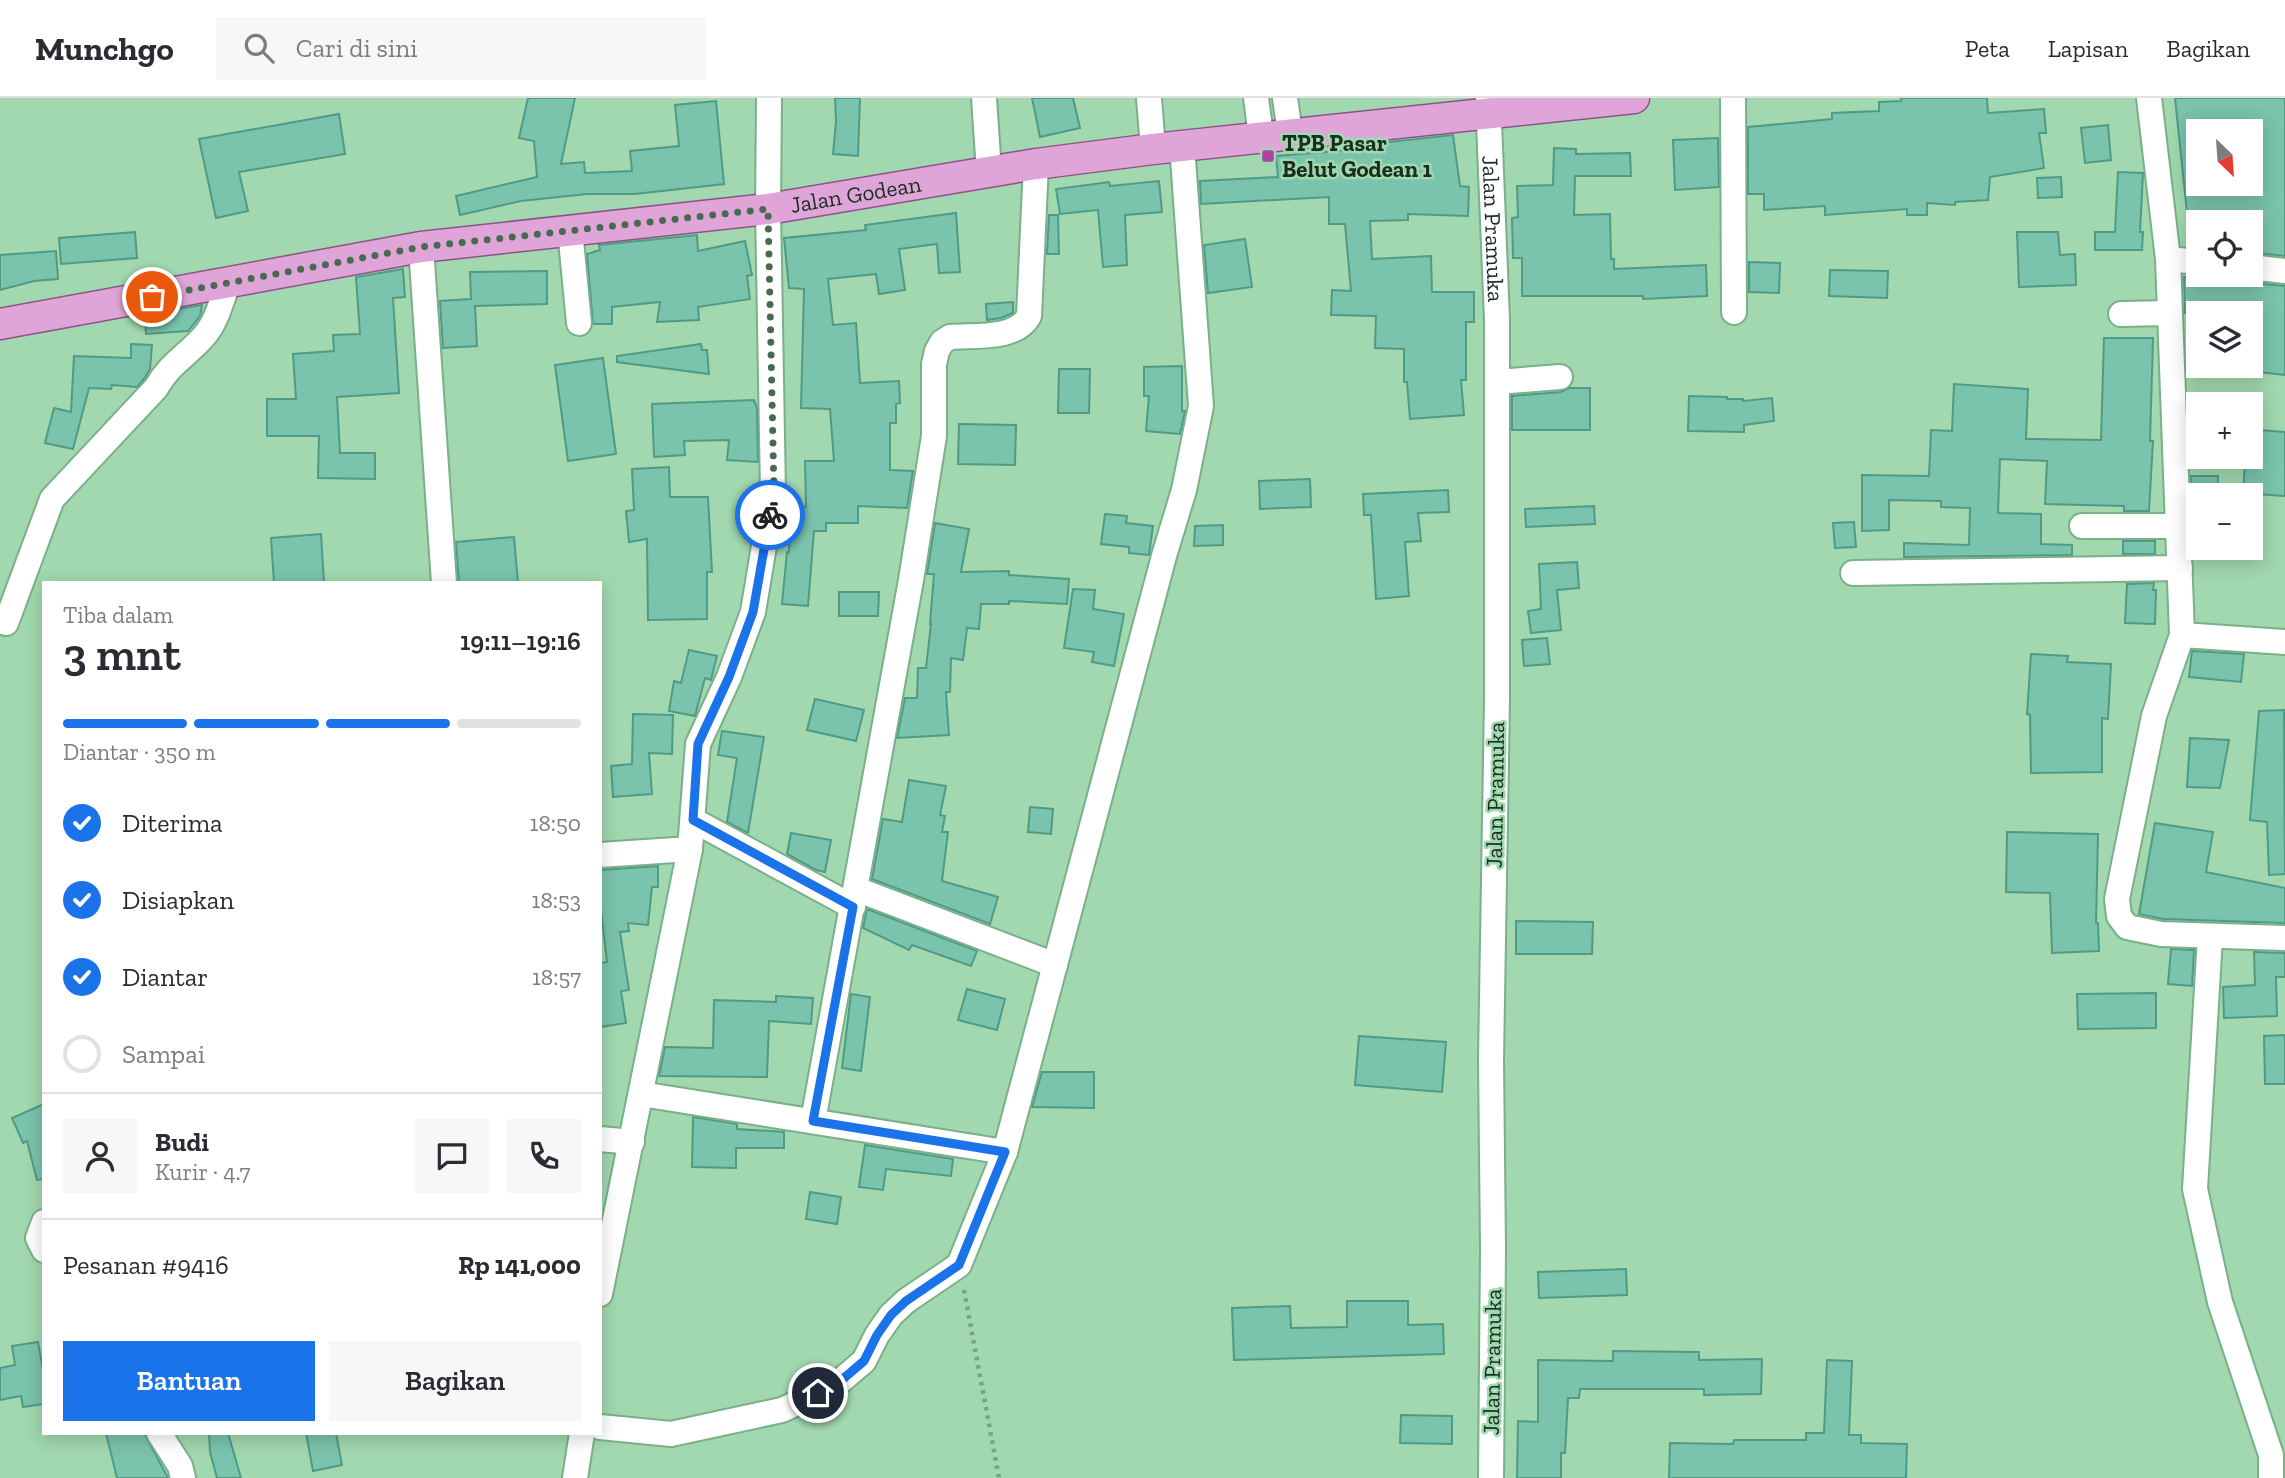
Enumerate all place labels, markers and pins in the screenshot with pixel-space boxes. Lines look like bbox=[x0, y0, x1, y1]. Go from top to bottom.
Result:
place label: TPB Pasar Belut Godean 1 bbox=[1282, 129, 1432, 183]
marker: TPB Pasar Belut Godean 1 bbox=[1260, 148, 1276, 164]
pin bbox=[122, 267, 182, 327]
pin bbox=[788, 1363, 848, 1423]

